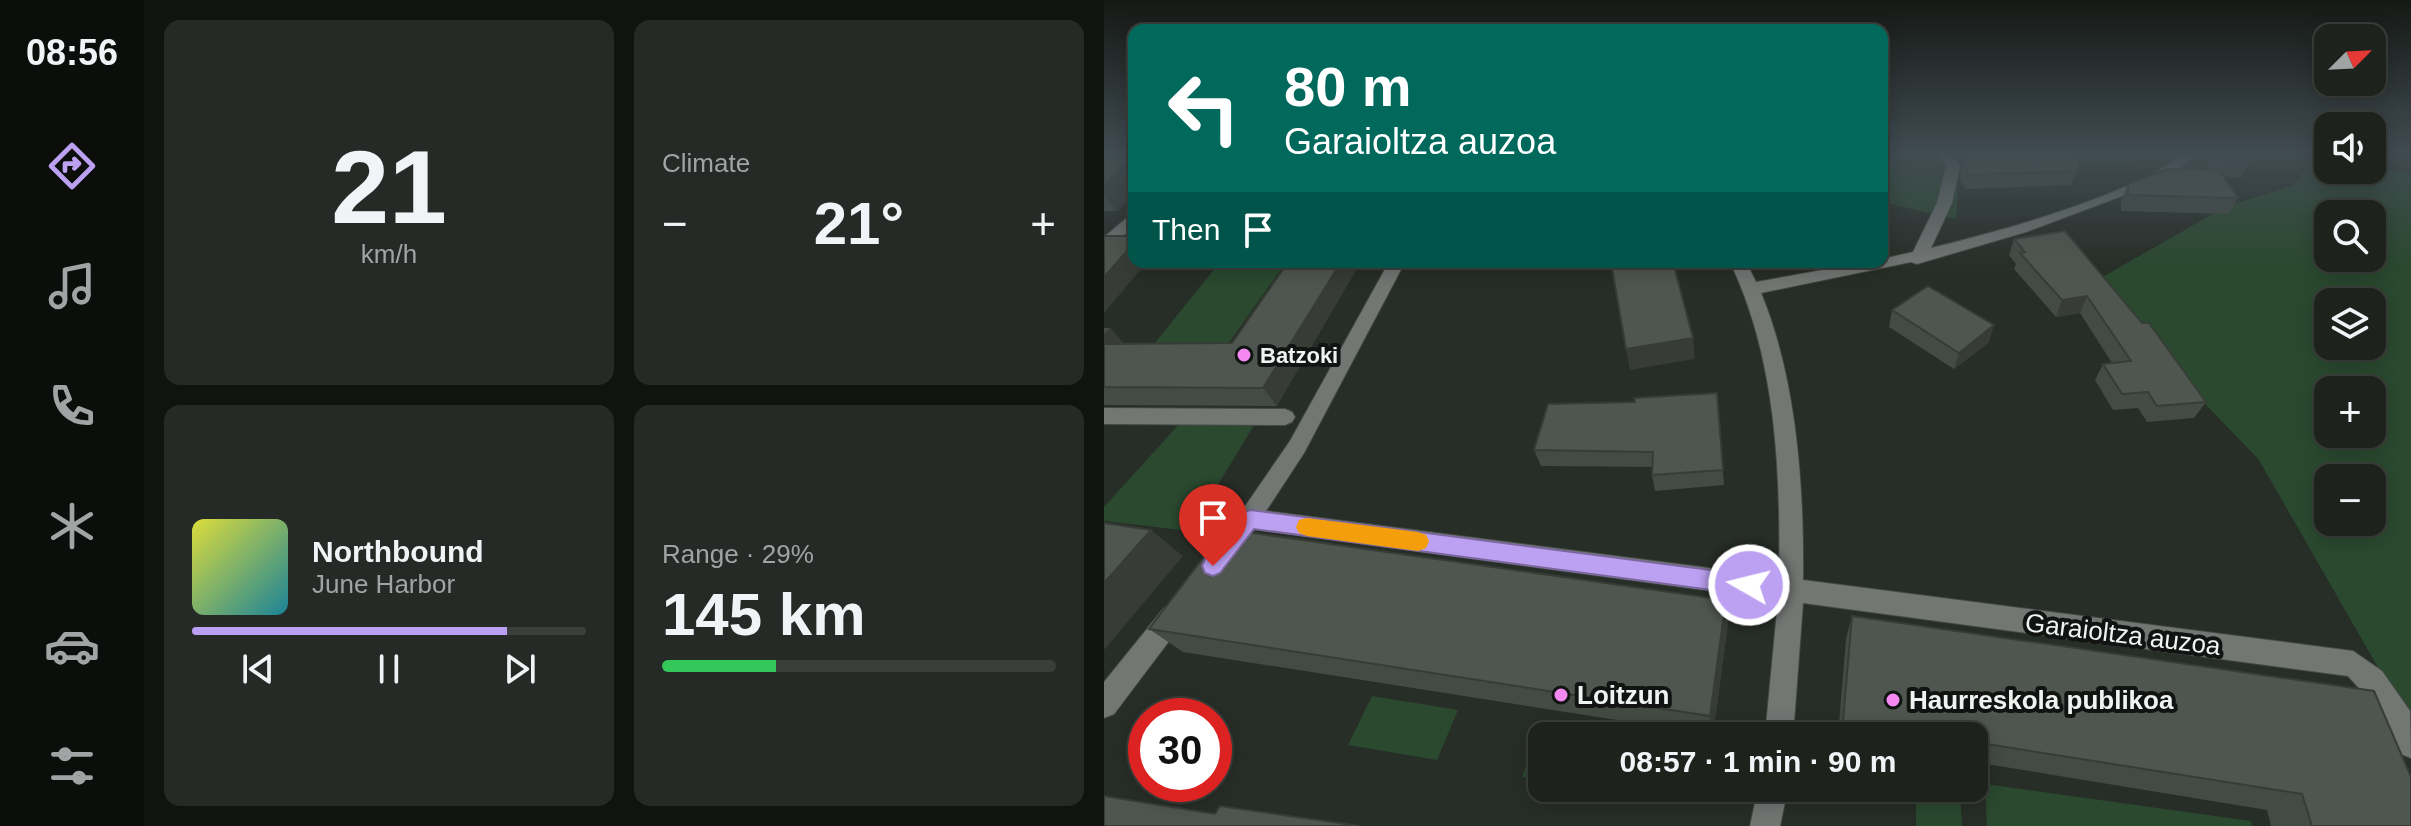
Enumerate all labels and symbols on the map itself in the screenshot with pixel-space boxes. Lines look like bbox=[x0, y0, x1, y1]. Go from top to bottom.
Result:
north arrow bbox=[2314, 24, 2386, 96]
place label: Batzoki bbox=[1260, 343, 1338, 368]
marker: Batzoki bbox=[1235, 346, 1253, 364]
pin bbox=[1179, 484, 1247, 566]
position arrow bbox=[1707, 543, 1791, 627]
street label: Garaioltza auzoa bbox=[2024, 607, 2223, 661]
place label: Loitzun bbox=[1577, 680, 1669, 710]
place label: Haurreskola publikoa bbox=[1909, 685, 2174, 715]
marker: Loitzun bbox=[1552, 686, 1570, 704]
marker: Haurreskola publikoa bbox=[1884, 691, 1902, 709]
speed limit sign: 30 bbox=[1128, 698, 1232, 802]

